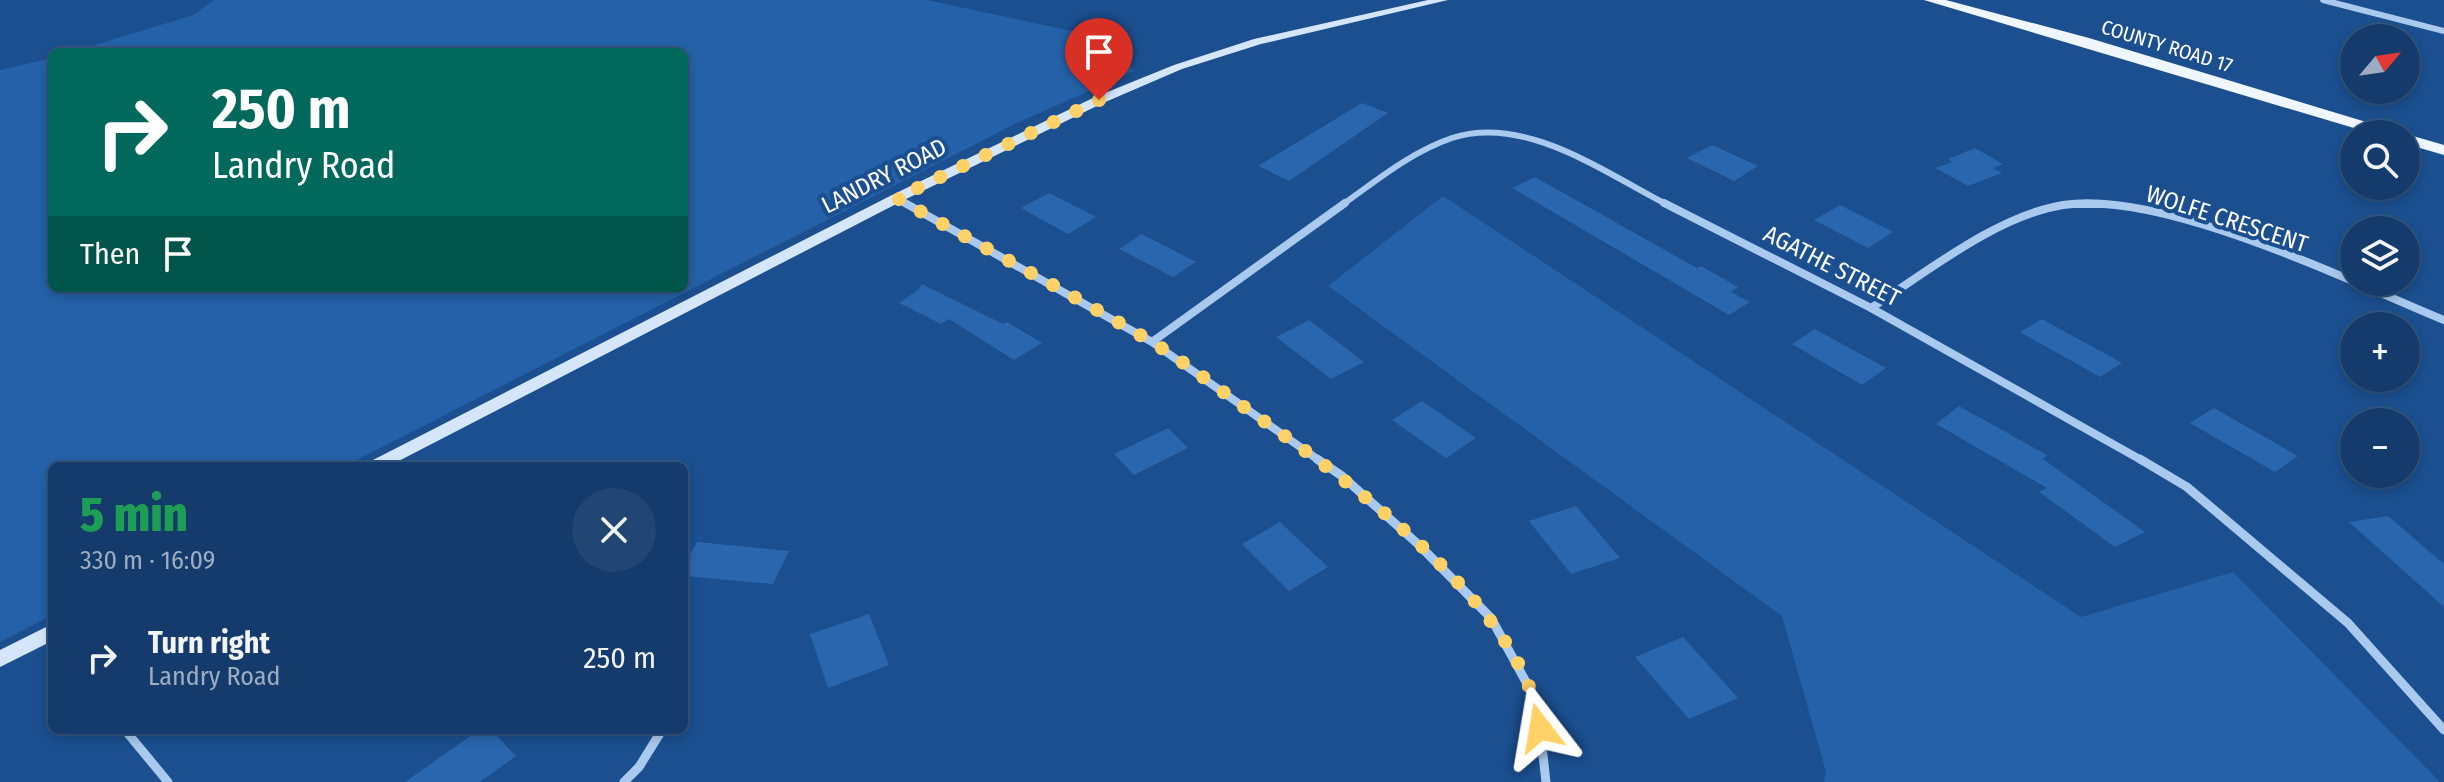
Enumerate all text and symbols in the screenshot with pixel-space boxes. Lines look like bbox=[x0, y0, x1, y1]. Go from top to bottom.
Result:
street label: COUNTY ROAD 17 bbox=[2098, 15, 2236, 77]
pin bbox=[1065, 18, 1133, 100]
north arrow bbox=[2340, 24, 2420, 104]
map controls bbox=[2340, 24, 2420, 488]
icon: arrive bbox=[1077, 30, 1121, 74]
text: 250 m bbox=[212, 76, 350, 143]
icon: right bbox=[80, 80, 184, 184]
button: search bbox=[2340, 120, 2420, 200]
street label: LANDRY ROAD bbox=[817, 133, 951, 219]
text: Landry Road bbox=[212, 144, 395, 188]
street label: WOLFE CRESCENT bbox=[2143, 180, 2311, 258]
button: layers bbox=[2340, 216, 2420, 296]
street label: AGATHE STREET bbox=[1759, 220, 1905, 312]
icon: arrive bbox=[156, 232, 200, 276]
text: Then bbox=[80, 236, 140, 272]
button: + bbox=[2340, 312, 2420, 392]
button: − bbox=[2340, 408, 2420, 488]
text: 5 min bbox=[80, 486, 188, 544]
button: close bbox=[572, 488, 656, 572]
text: 330 m · 16:09 bbox=[80, 545, 215, 576]
text: Turn right bbox=[148, 625, 270, 661]
icon: right bbox=[80, 636, 124, 680]
text: 250 m bbox=[583, 640, 656, 676]
text: Landry Road bbox=[148, 661, 280, 692]
position arrow bbox=[1498, 686, 1582, 770]

